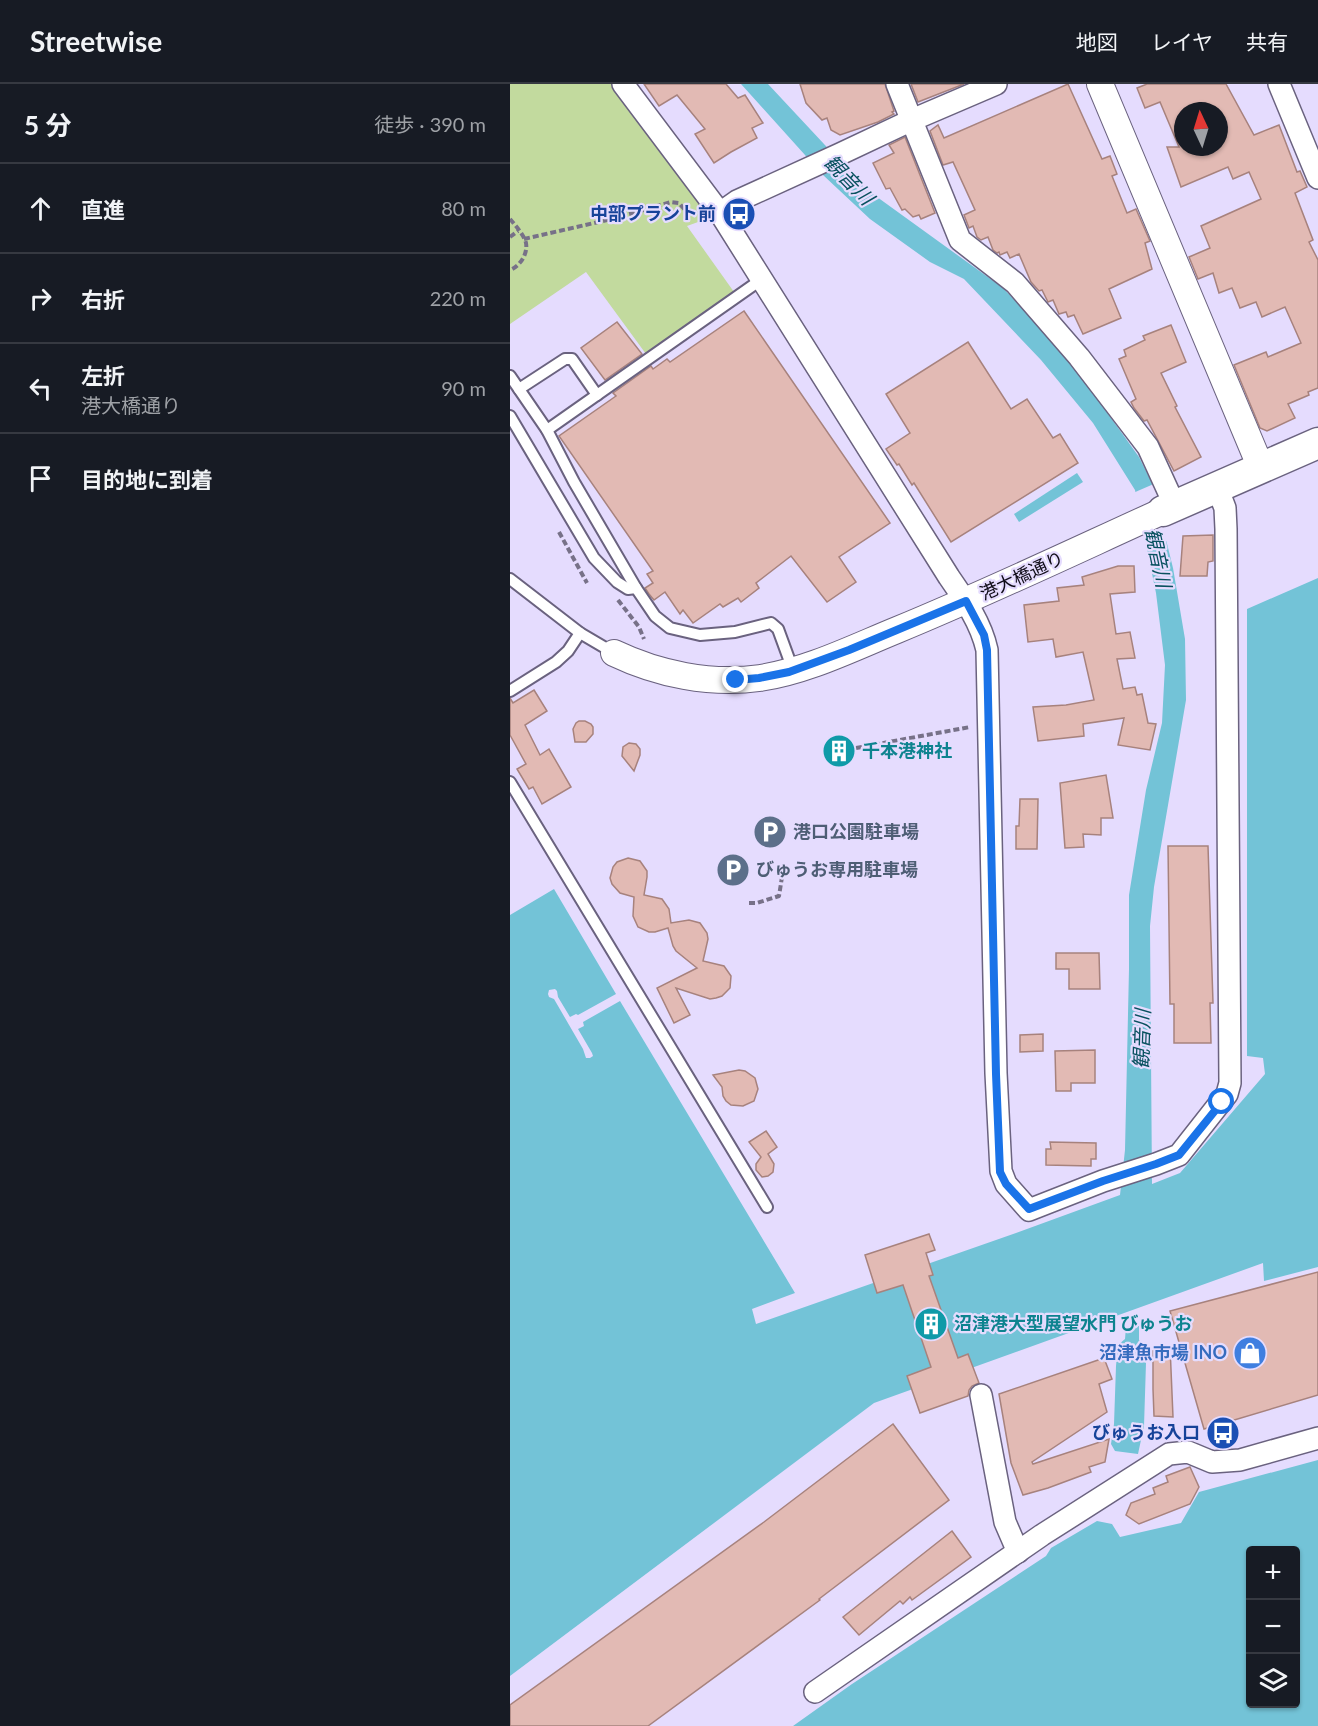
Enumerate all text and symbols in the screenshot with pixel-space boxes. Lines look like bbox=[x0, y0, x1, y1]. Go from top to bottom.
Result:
text: Streetwise bbox=[30, 24, 162, 58]
text: 地図 bbox=[1076, 29, 1118, 54]
text: レイヤ bbox=[1151, 29, 1213, 54]
text: 共有 bbox=[1246, 29, 1288, 54]
north arrow bbox=[1174, 102, 1228, 156]
text: 5 分 bbox=[24, 109, 71, 141]
text: 徒歩 · 390 m bbox=[374, 112, 486, 136]
water label: 観音川 bbox=[820, 149, 881, 211]
icon: ahead bbox=[24, 192, 57, 225]
text: 直進 bbox=[81, 196, 125, 223]
text: 80 m bbox=[441, 196, 486, 220]
bus stop icon: 中部プラント前 bbox=[721, 196, 757, 232]
place label: 中部プラント前 bbox=[590, 202, 716, 224]
icon: right bbox=[24, 282, 57, 315]
text: 右折 bbox=[81, 286, 125, 313]
text: 220 m bbox=[430, 286, 486, 310]
text: 左折 bbox=[81, 362, 125, 389]
icon: left bbox=[24, 372, 57, 405]
text: 90 m bbox=[441, 376, 486, 400]
text: 港大橋通り bbox=[81, 393, 181, 417]
icon: arrive bbox=[24, 462, 57, 495]
text: 目的地に到着 bbox=[81, 466, 213, 493]
water label: 観音川 bbox=[1141, 526, 1177, 592]
street label: 港大橋通り bbox=[976, 546, 1067, 604]
route end bbox=[722, 666, 748, 692]
building icon: 千本港神社 bbox=[821, 733, 857, 769]
place label: 千本港神社 bbox=[862, 739, 952, 761]
parking icon: 港口公園駐車場 bbox=[752, 814, 788, 850]
place label: 港口公園駐車場 bbox=[793, 820, 919, 842]
parking icon: びゅうお専用駐車場 bbox=[715, 852, 751, 888]
place label: びゅうお専用駐車場 bbox=[756, 858, 918, 880]
water label: 観音川 bbox=[1128, 1007, 1154, 1069]
route start bbox=[1208, 1088, 1234, 1114]
building icon: 沼津港大型展望水門 びゅうお bbox=[913, 1306, 949, 1342]
place label: 沼津港大型展望水門 びゅうお bbox=[954, 1312, 1192, 1334]
shop icon: 沼津魚市場 INO bbox=[1232, 1335, 1268, 1371]
place label: 沼津魚市場 INO bbox=[1099, 1341, 1227, 1363]
bus stop icon: びゅうお入口 bbox=[1205, 1415, 1241, 1451]
place label: びゅうお入口 bbox=[1092, 1421, 1200, 1443]
map controls bbox=[1246, 1546, 1300, 1708]
button: + bbox=[1246, 1546, 1300, 1600]
button: − bbox=[1246, 1600, 1300, 1654]
button: layers bbox=[1246, 1654, 1300, 1708]

